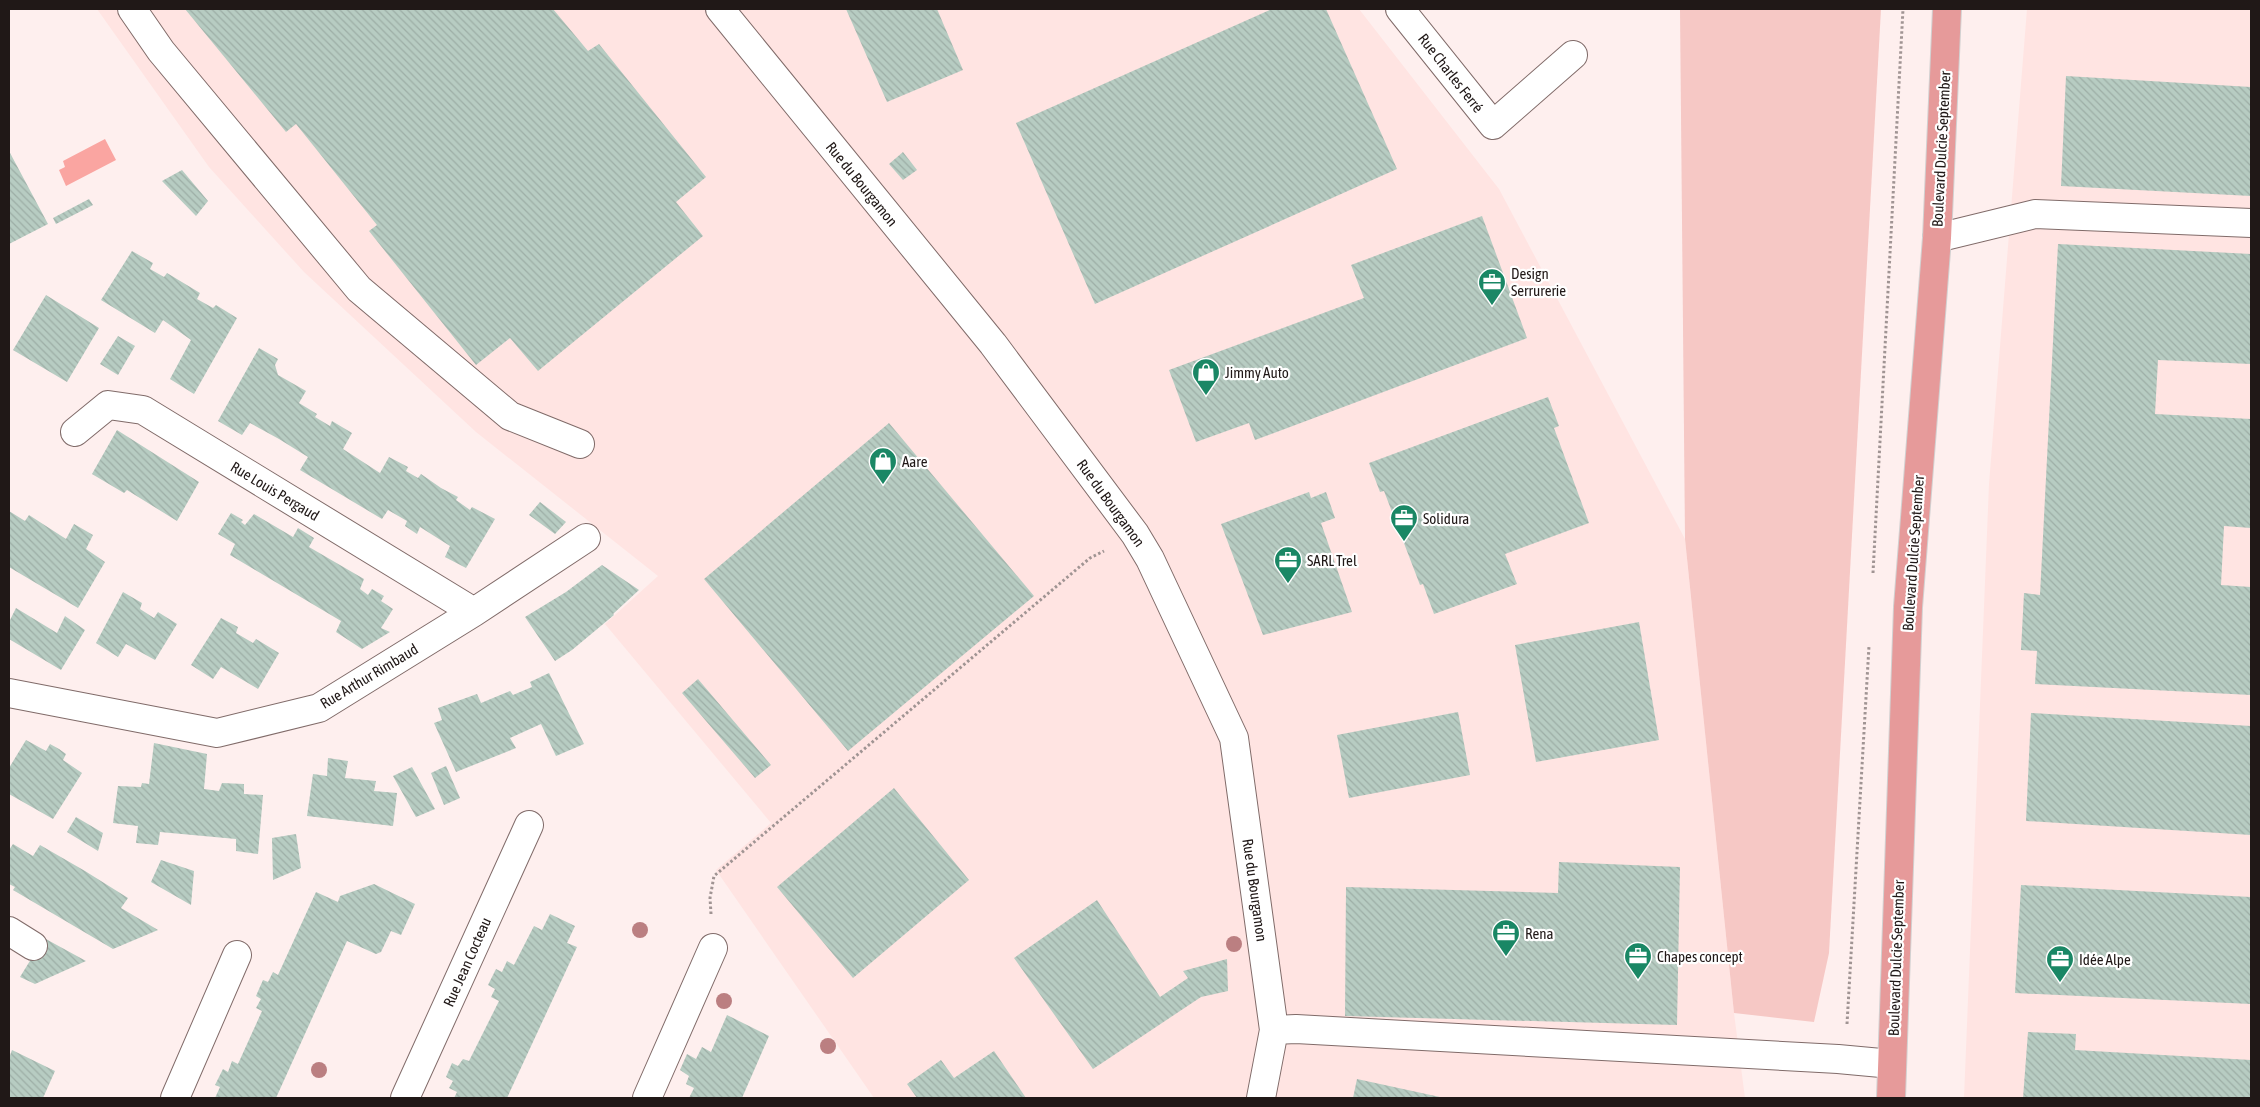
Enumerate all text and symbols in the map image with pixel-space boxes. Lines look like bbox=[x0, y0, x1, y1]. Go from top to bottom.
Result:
street label: Rue Charles Ferré bbox=[1415, 30, 1487, 116]
street label: Boulevard Dulcie September bbox=[1928, 70, 1954, 227]
street label: Rue du Bourgamon bbox=[823, 138, 901, 230]
place label: Design Serrurerie bbox=[1511, 265, 1566, 299]
office icon: Design Serrurerie bbox=[1477, 267, 1507, 306]
shop icon: Jimmy Auto bbox=[1191, 357, 1221, 396]
place label: Jimmy Auto bbox=[1225, 364, 1289, 381]
shop icon: Aare bbox=[868, 446, 898, 485]
place label: Aare bbox=[902, 453, 928, 470]
street label: Rue du Bourgamon bbox=[1074, 456, 1148, 550]
street label: Rue Louis Pergaud bbox=[228, 458, 322, 524]
street label: Boulevard Dulcie September bbox=[1899, 474, 1927, 631]
office icon: Solidura bbox=[1389, 503, 1419, 542]
place label: Solidura bbox=[1423, 510, 1469, 527]
office icon: SARL Trel bbox=[1273, 545, 1303, 584]
place label: SARL Trel bbox=[1307, 552, 1357, 569]
street label: Rue Arthur Rimbaud bbox=[317, 640, 421, 712]
street label: Rue du Bourgamon bbox=[1239, 837, 1271, 943]
street label: Boulevard Dulcie September bbox=[1885, 879, 1907, 1036]
street label: Rue Jean Cocteau bbox=[440, 915, 494, 1009]
office icon: Rena bbox=[1491, 918, 1521, 957]
place label: Rena bbox=[1525, 925, 1554, 942]
office icon: Chapes concept bbox=[1623, 941, 1653, 980]
office icon: Idée Alpe bbox=[2045, 944, 2075, 983]
place label: Chapes concept bbox=[1657, 948, 1743, 965]
place label: Idée Alpe bbox=[2079, 951, 2131, 968]

